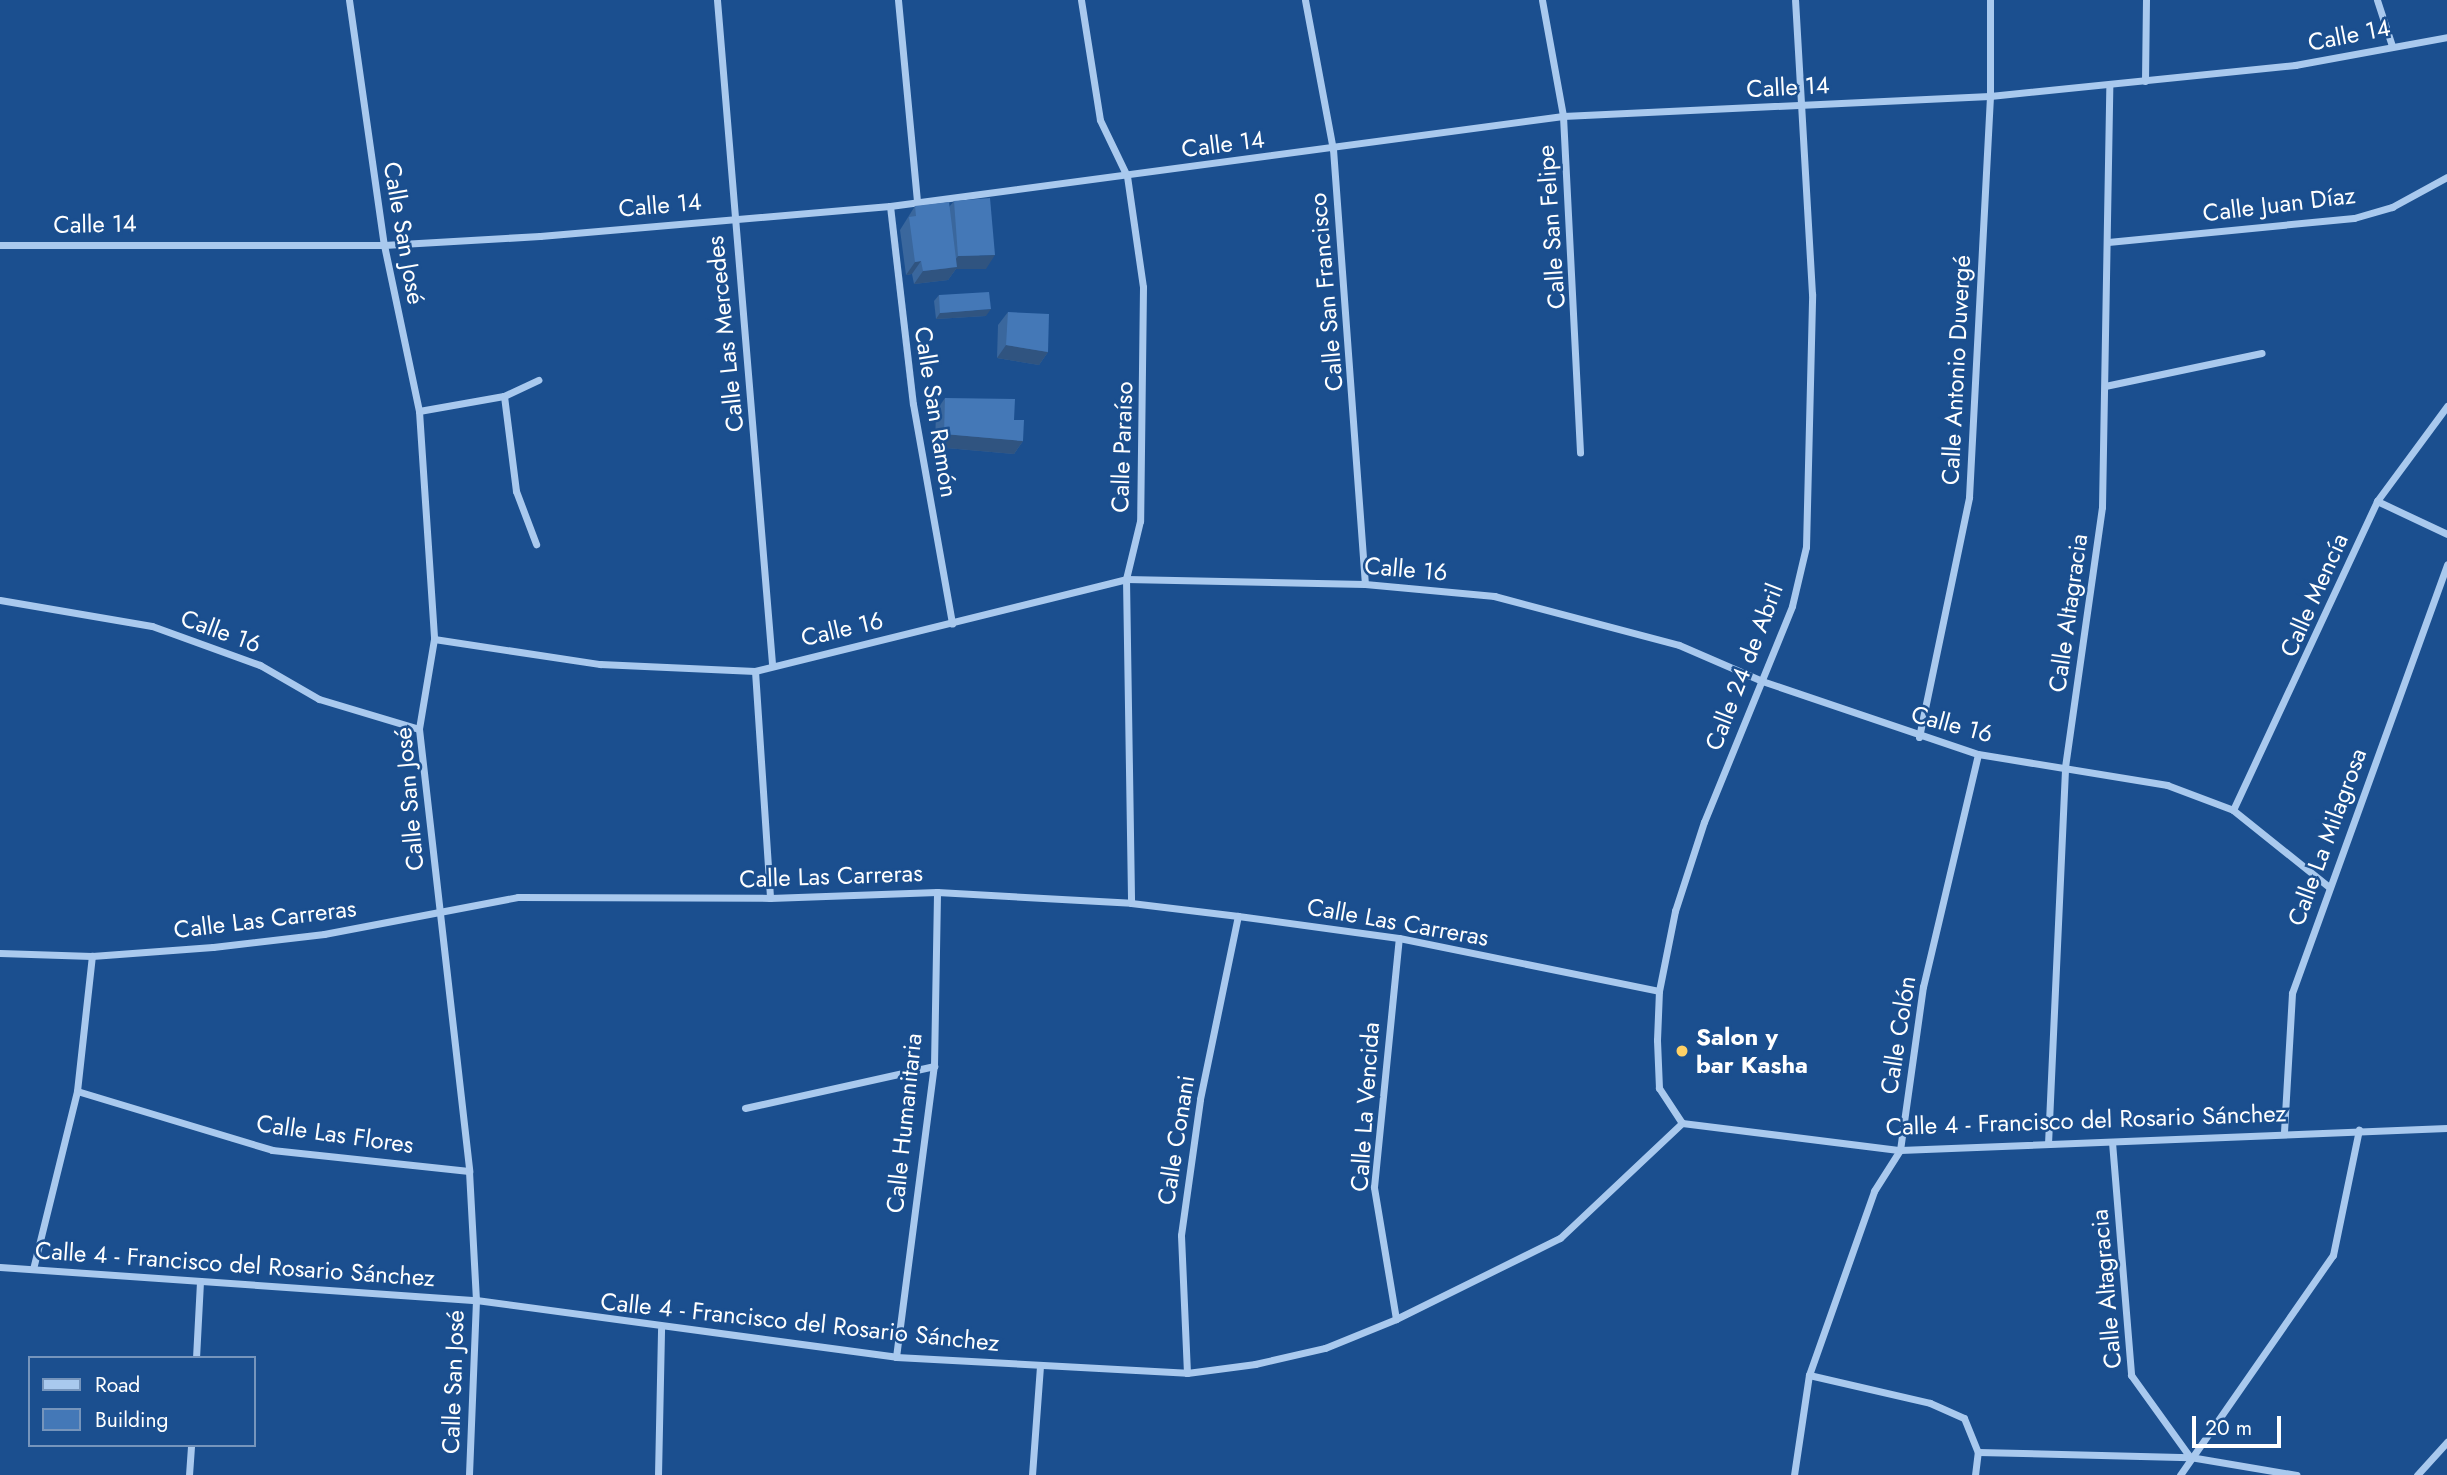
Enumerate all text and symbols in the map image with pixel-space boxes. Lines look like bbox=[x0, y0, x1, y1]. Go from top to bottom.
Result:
street label: Calle 14 bbox=[2305, 13, 2393, 57]
street label: Calle 14 bbox=[1746, 70, 1830, 104]
street label: Calle 14 bbox=[1180, 125, 1266, 163]
street label: Calle San Felipe bbox=[1531, 144, 1571, 310]
street label: Calle San José bbox=[377, 160, 431, 306]
street label: Calle Juan Díaz bbox=[2201, 180, 2357, 228]
street label: Calle 14 bbox=[617, 187, 703, 223]
street label: Calle San Francisco bbox=[1303, 192, 1349, 392]
street label: Calle 14 bbox=[53, 209, 137, 239]
street label: Calle Las Mercedes bbox=[700, 235, 750, 433]
street label: Calle Antonio Duvergé bbox=[1936, 254, 1976, 486]
street label: Calle San Ramón bbox=[908, 325, 964, 499]
street label: Calle Paraíso bbox=[1105, 381, 1139, 513]
street label: Calle Mencía bbox=[2274, 529, 2354, 661]
street label: Calle Altagracia bbox=[2043, 532, 2093, 694]
street label: Calle 16 bbox=[1363, 551, 1449, 587]
street label: Calle 24 de Abril bbox=[1699, 580, 1789, 754]
street label: Calle 16 bbox=[177, 603, 265, 659]
street label: Calle 16 bbox=[798, 606, 886, 652]
street label: Calle 16 bbox=[1908, 699, 1996, 749]
street label: Calle San José bbox=[388, 726, 430, 872]
street label: Calle La Milagrosa bbox=[2282, 744, 2372, 930]
street label: Calle Las Carreras bbox=[739, 858, 923, 894]
street label: Calle Las Carreras bbox=[1305, 892, 1491, 952]
street label: Calle Las Carreras bbox=[172, 894, 358, 944]
street label: Calle Colón bbox=[1874, 974, 1922, 1096]
street label: Calle La Vencida bbox=[1345, 1021, 1385, 1193]
place label: Salon y bar Kasha bbox=[1696, 1023, 1808, 1079]
street label: Calle Humanitaria bbox=[880, 1032, 928, 1214]
marker: Salon y bar Kasha bbox=[1674, 1043, 1690, 1059]
street label: Calle Conani bbox=[1152, 1073, 1200, 1207]
street label: Calle 4 - Francisco del Rosario Sánchez bbox=[1885, 1099, 2287, 1141]
street label: Calle Las Flores bbox=[255, 1109, 415, 1159]
street label: Calle Altagracia bbox=[2085, 1208, 2127, 1370]
street label: Calle 4 - Francisco del Rosario Sánchez bbox=[34, 1236, 436, 1292]
street label: Calle 4 - Francisco del Rosario Sánchez bbox=[599, 1287, 1001, 1357]
street label: Calle San José bbox=[436, 1310, 470, 1454]
legend bbox=[28, 1356, 256, 1447]
text: Road bbox=[95, 1370, 140, 1400]
scale bar bbox=[2195, 1402, 2284, 1446]
text: Building bbox=[95, 1405, 168, 1435]
text: 20 m bbox=[2205, 1413, 2252, 1443]

